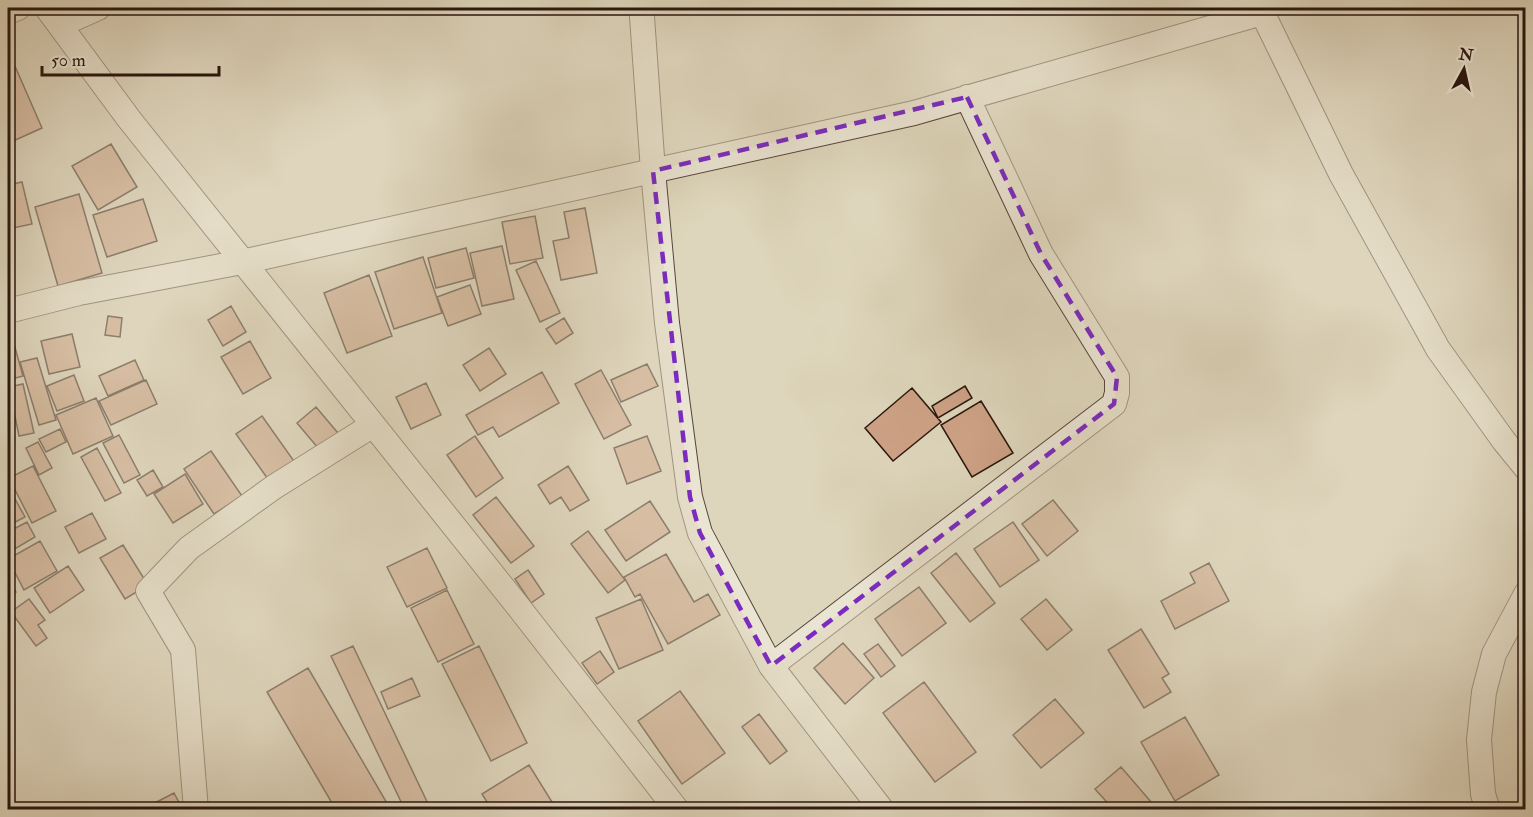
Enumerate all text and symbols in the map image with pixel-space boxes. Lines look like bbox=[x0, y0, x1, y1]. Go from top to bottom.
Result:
scale bar bbox=[42, 39, 219, 77]
north arrow bbox=[1434, 39, 1494, 99]
text: N bbox=[1456, 44, 1475, 66]
text: 50 m bbox=[51, 49, 86, 72]

